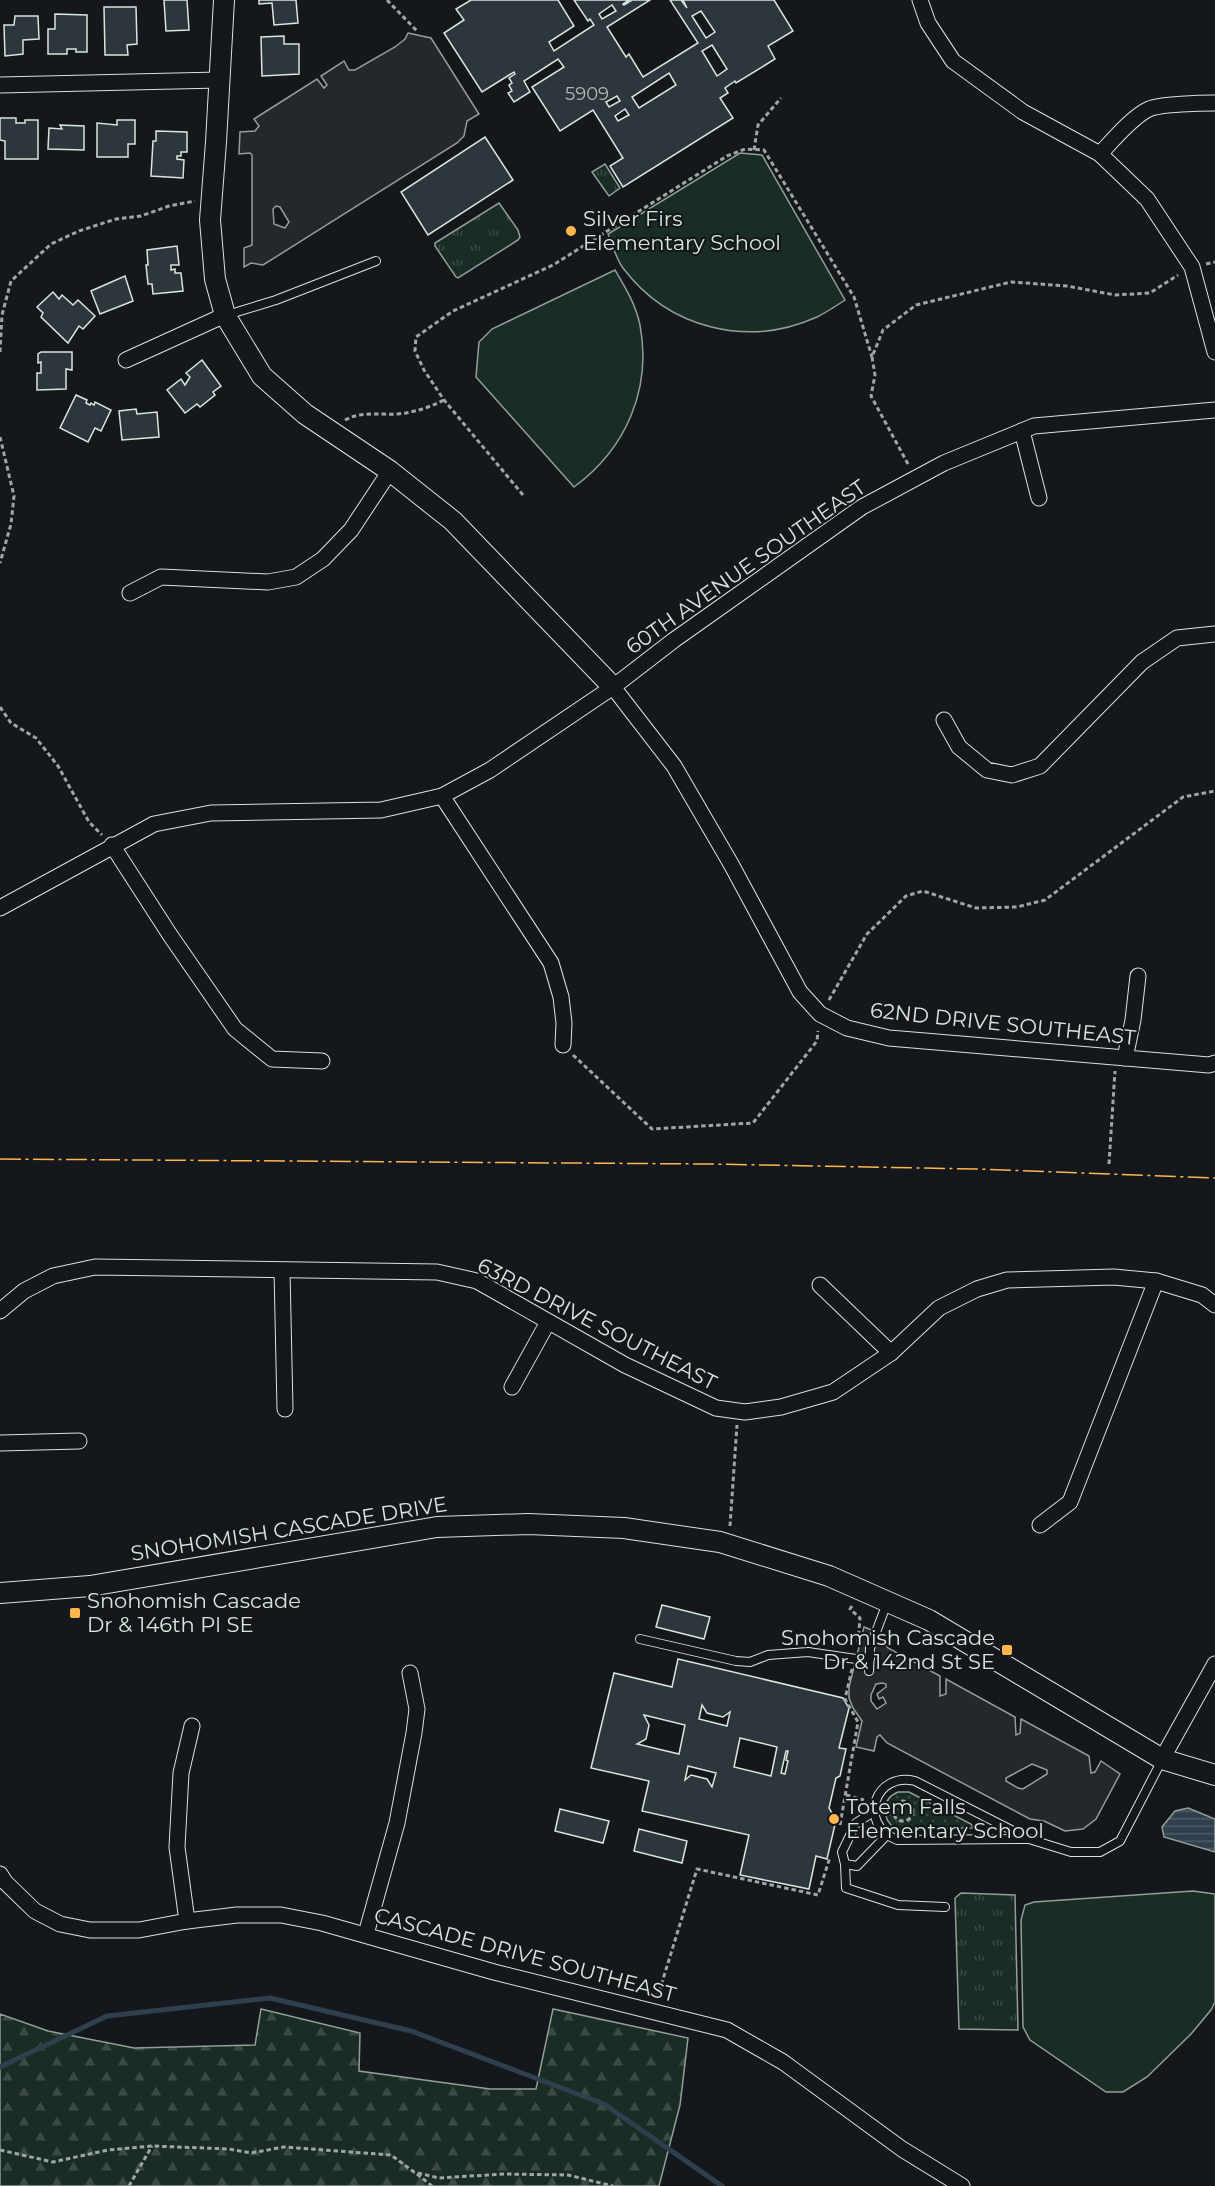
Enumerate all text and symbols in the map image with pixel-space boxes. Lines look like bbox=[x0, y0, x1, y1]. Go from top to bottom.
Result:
house number: 5909 bbox=[565, 83, 609, 105]
place label: Silver Firs Elementary School bbox=[583, 206, 781, 255]
marker: Silver Firs Elementary School bbox=[564, 224, 578, 238]
street label: 60TH AVENUE SOUTHEAST bbox=[621, 474, 870, 659]
street label: 62ND DRIVE SOUTHEAST bbox=[869, 997, 1137, 1050]
street label: 63RD DRIVE SOUTHEAST bbox=[474, 1252, 721, 1395]
street label: SNOHOMISH CASCADE DRIVE bbox=[129, 1491, 449, 1566]
place label: Snohomish Cascade Dr & 146th Pl SE bbox=[87, 1588, 301, 1637]
marker: Snohomish Cascade Dr & 146th Pl SE bbox=[68, 1606, 82, 1620]
place label: Snohomish Cascade Dr & 142nd St SE bbox=[781, 1625, 995, 1674]
marker: Snohomish Cascade Dr & 142nd St SE bbox=[1000, 1643, 1014, 1657]
place label: Totem Falls Elementary School bbox=[846, 1794, 1044, 1843]
marker: Totem Falls Elementary School bbox=[827, 1812, 841, 1826]
street label: CASCADE DRIVE SOUTHEAST bbox=[372, 1902, 679, 2007]

